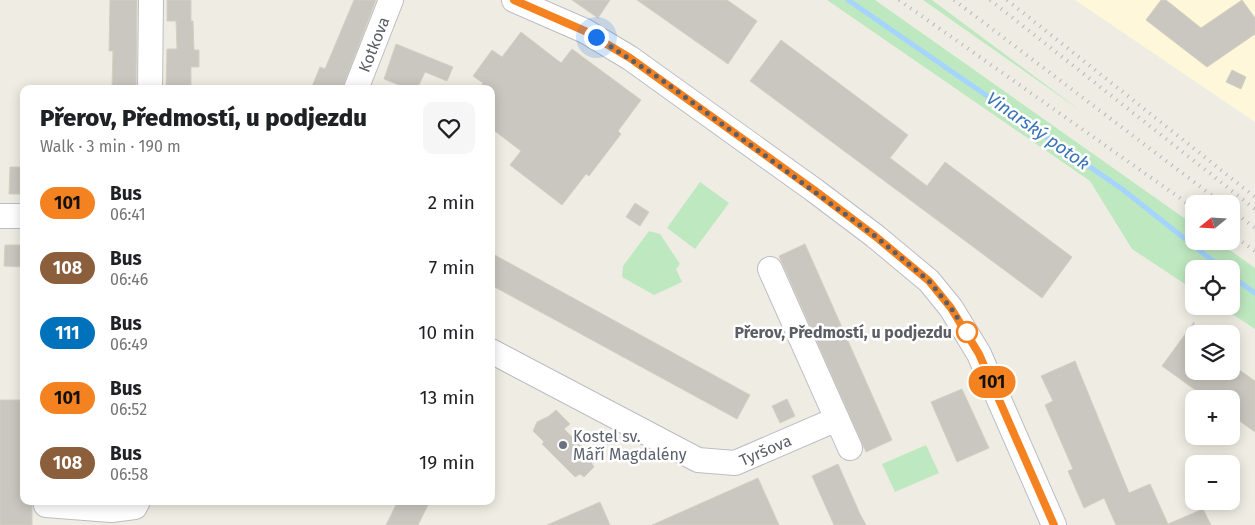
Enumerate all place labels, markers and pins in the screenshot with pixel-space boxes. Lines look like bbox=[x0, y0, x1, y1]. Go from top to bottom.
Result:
marker: Přerov, Předmostí, u podjezdu bbox=[956, 321, 978, 343]
place label: Přerov, Předmostí, u podjezdu bbox=[734, 323, 952, 342]
place label: Kostel sv. Máří Magdalény bbox=[573, 427, 687, 464]
marker: Kostel sv. Máří Magdalény bbox=[557, 439, 569, 451]

